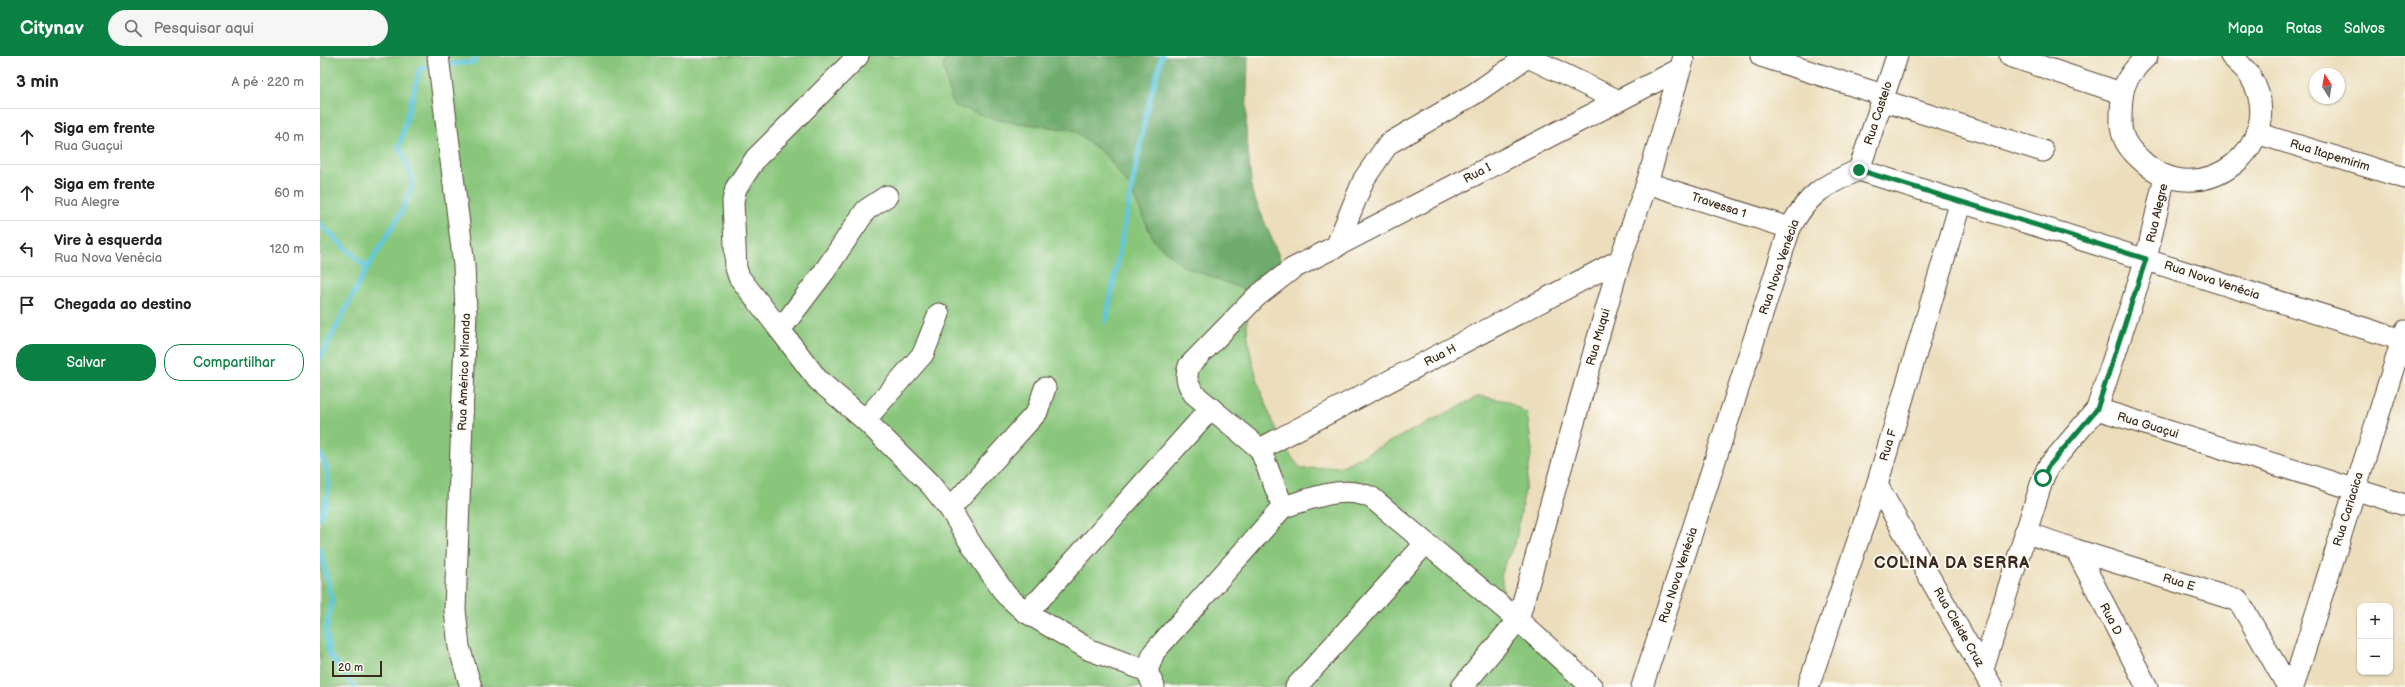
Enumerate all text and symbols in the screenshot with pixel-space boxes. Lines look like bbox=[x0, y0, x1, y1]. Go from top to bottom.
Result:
search box bbox=[108, 10, 388, 46]
text: Citynav bbox=[20, 17, 84, 40]
icon: search bbox=[122, 17, 144, 39]
text: Pesquisar aqui bbox=[154, 19, 254, 38]
text: Mapa bbox=[2227, 20, 2264, 37]
text: Rotas bbox=[2286, 20, 2322, 37]
text: Salvos bbox=[2344, 20, 2385, 37]
north arrow bbox=[2309, 68, 2345, 104]
text: 3 min bbox=[16, 72, 59, 92]
text: A pé · 220 m bbox=[231, 74, 304, 90]
street label: Rua Castelo bbox=[1861, 79, 1896, 147]
text: Siga em frente bbox=[54, 119, 155, 138]
icon: ahead bbox=[16, 126, 38, 148]
text: 40 m bbox=[274, 129, 304, 145]
street label: Rua Itapemirim bbox=[2288, 136, 2372, 175]
text: Rua Guaçui bbox=[54, 138, 123, 154]
street label: Rua I bbox=[1461, 160, 1494, 187]
route end bbox=[1850, 161, 1868, 179]
text: Siga em frente bbox=[54, 175, 155, 194]
icon: ahead bbox=[16, 182, 38, 204]
street label: Rua Alegre bbox=[2143, 182, 2172, 244]
text: 60 m bbox=[274, 185, 304, 201]
street label: Travessa 1 bbox=[1690, 190, 1748, 221]
text: Rua Alegre bbox=[54, 194, 119, 210]
street label: Rua Nova Venécia bbox=[1756, 217, 1803, 317]
text: Vire à esquerda bbox=[54, 231, 162, 250]
icon: left bbox=[16, 238, 38, 260]
text: 120 m bbox=[269, 241, 304, 257]
text: Rua Nova Venécia bbox=[54, 250, 162, 266]
street label: Rua Nova Venécia bbox=[2162, 258, 2262, 303]
icon: arrive bbox=[16, 294, 38, 316]
text: Chegada ao destino bbox=[54, 295, 192, 314]
street label: Rua Muqui bbox=[1583, 307, 1614, 367]
street label: Rua Américo Miranda bbox=[455, 313, 474, 431]
street label: Rua H bbox=[1422, 341, 1459, 370]
button: Salvar bbox=[16, 344, 156, 381]
button: Compartilhar bbox=[164, 344, 304, 381]
street label: Rua Guaçui bbox=[2115, 409, 2181, 442]
street label: Rua F bbox=[1877, 427, 1901, 463]
route start bbox=[2034, 469, 2052, 487]
street label: Rua Cariacica bbox=[2330, 470, 2367, 548]
street label: Rua Nova Venécia bbox=[1656, 525, 1701, 625]
district label: COLINA DA SERRA bbox=[1874, 554, 2030, 573]
street label: Rua E bbox=[2161, 570, 2197, 595]
street label: Rua Cleide Cruz bbox=[1930, 585, 1987, 670]
street label: Rua D bbox=[2096, 601, 2125, 638]
map controls bbox=[2357, 603, 2393, 675]
button: + bbox=[2357, 603, 2393, 639]
button: − bbox=[2357, 639, 2393, 675]
scale bar bbox=[332, 659, 382, 678]
text: 20 m bbox=[338, 661, 363, 674]

